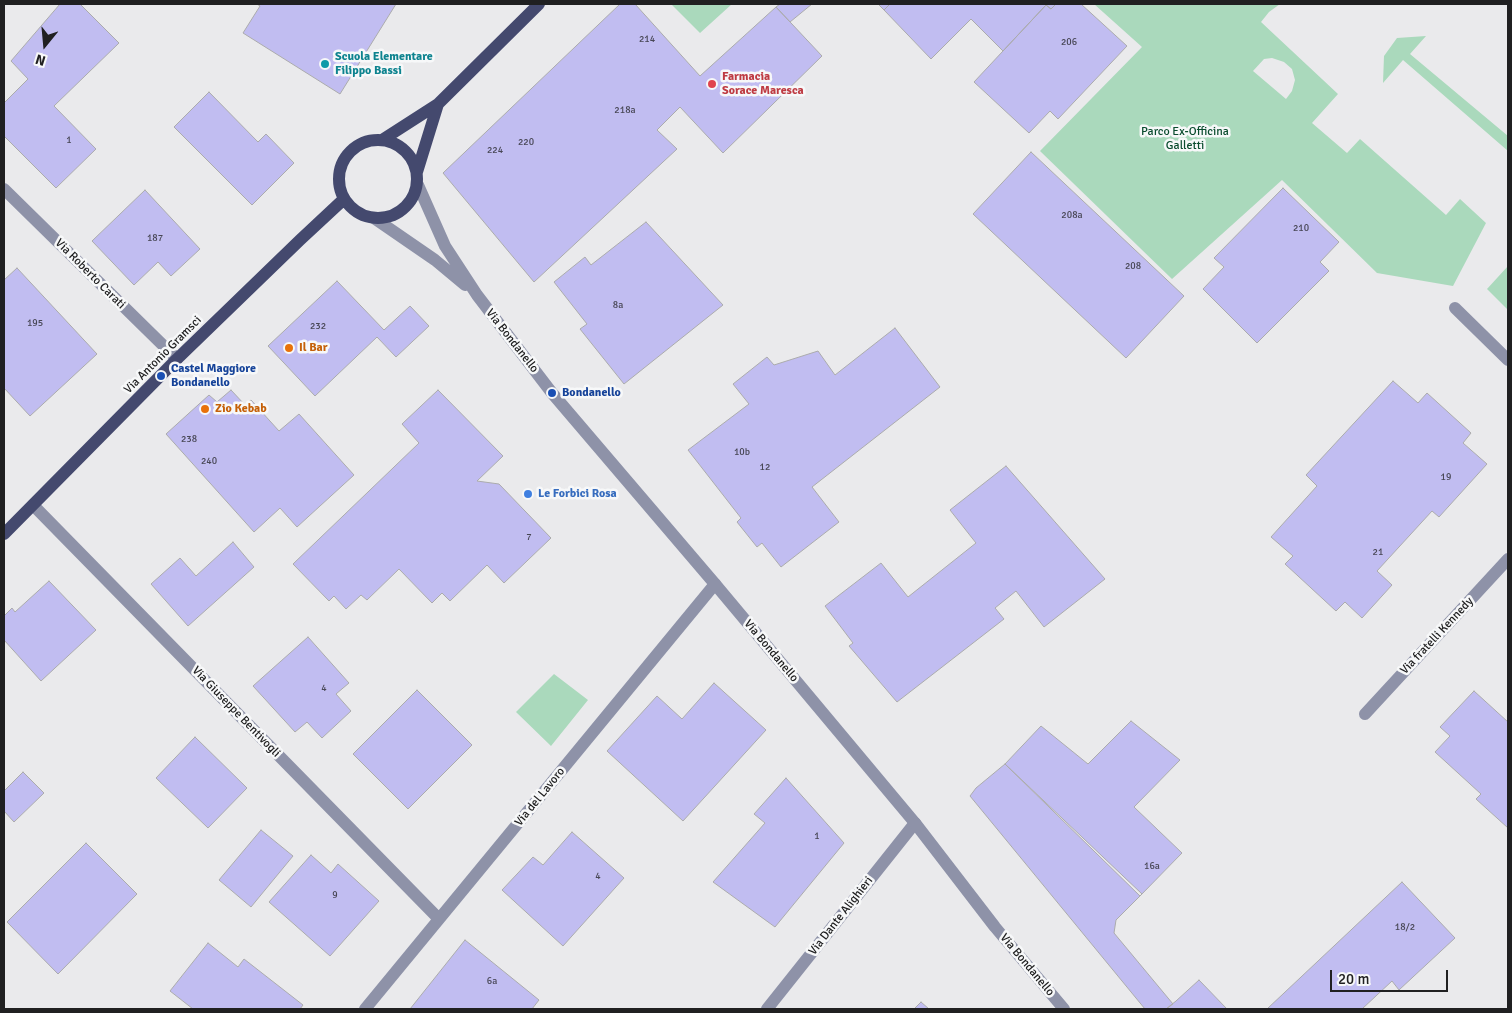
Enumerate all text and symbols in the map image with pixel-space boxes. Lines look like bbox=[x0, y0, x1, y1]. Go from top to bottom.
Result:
north arrow bbox=[20, 20, 70, 70]
house number: 214 bbox=[639, 33, 655, 45]
house number: 206 bbox=[1061, 36, 1077, 48]
text: N bbox=[33, 50, 48, 69]
place label: Scuola Elementare Filippo Bassi bbox=[335, 50, 433, 78]
marker: Scuola Elementare Filippo Bassi bbox=[319, 58, 331, 70]
place label: Farmacia Sorace Maresca bbox=[722, 70, 804, 98]
marker: Farmacia Sorace Maresca bbox=[706, 78, 718, 90]
house number: 218a bbox=[614, 104, 636, 116]
park label: Parco Ex-Officina Galletti bbox=[1141, 125, 1229, 153]
house number: 1 bbox=[66, 134, 72, 146]
house number: 220 bbox=[518, 136, 534, 148]
house number: 224 bbox=[487, 144, 503, 156]
house number: 208a bbox=[1061, 209, 1083, 221]
house number: 210 bbox=[1293, 222, 1309, 234]
house number: 187 bbox=[147, 232, 163, 244]
street label: Via Roberto Carati bbox=[52, 236, 128, 312]
house number: 208 bbox=[1125, 260, 1141, 272]
house number: 8a bbox=[613, 299, 623, 311]
street label: Via Bondanello bbox=[483, 306, 541, 376]
street label: Via Antonio Gramsci bbox=[121, 313, 205, 397]
house number: 195 bbox=[27, 317, 43, 329]
house number: 232 bbox=[310, 320, 326, 332]
place label: Il Bar bbox=[299, 341, 327, 355]
marker: Il Bar bbox=[283, 342, 295, 354]
place label: Castel Maggiore Bondanello bbox=[171, 362, 256, 390]
marker: Castel Maggiore Bondanello bbox=[155, 370, 167, 382]
place label: Bondanello bbox=[562, 386, 621, 400]
marker: Bondanello bbox=[546, 387, 558, 399]
place label: Zio Kebab bbox=[215, 402, 267, 416]
marker: Zio Kebab bbox=[199, 403, 211, 415]
house number: 238 bbox=[181, 433, 197, 445]
house number: 10b bbox=[734, 446, 750, 458]
house number: 240 bbox=[201, 455, 217, 467]
house number: 12 bbox=[760, 461, 770, 473]
house number: 19 bbox=[1441, 471, 1451, 483]
place label: Le Forbici Rosa bbox=[538, 487, 617, 501]
marker: Le Forbici Rosa bbox=[522, 488, 534, 500]
house number: 7 bbox=[526, 531, 532, 543]
house number: 21 bbox=[1373, 546, 1383, 558]
street label: Via fratelli Kennedy bbox=[1398, 594, 1476, 678]
street label: Via Bondanello bbox=[741, 617, 801, 685]
street label: Via Giuseppe Bentivogli bbox=[189, 664, 283, 760]
house number: 4 bbox=[321, 682, 327, 694]
street label: Via del Lavoro bbox=[512, 765, 568, 829]
house number: 1 bbox=[814, 830, 820, 842]
house number: 16a bbox=[1144, 860, 1160, 872]
house number: 4 bbox=[595, 870, 601, 882]
street label: Via Dante Alighieri bbox=[806, 874, 876, 958]
house number: 9 bbox=[332, 889, 338, 901]
house number: 18/2 bbox=[1395, 921, 1415, 933]
street label: Via Bondanello bbox=[997, 931, 1057, 999]
scale bar bbox=[1332, 960, 1450, 992]
text: 20 m bbox=[1338, 970, 1369, 988]
house number: 6a bbox=[487, 975, 497, 987]

